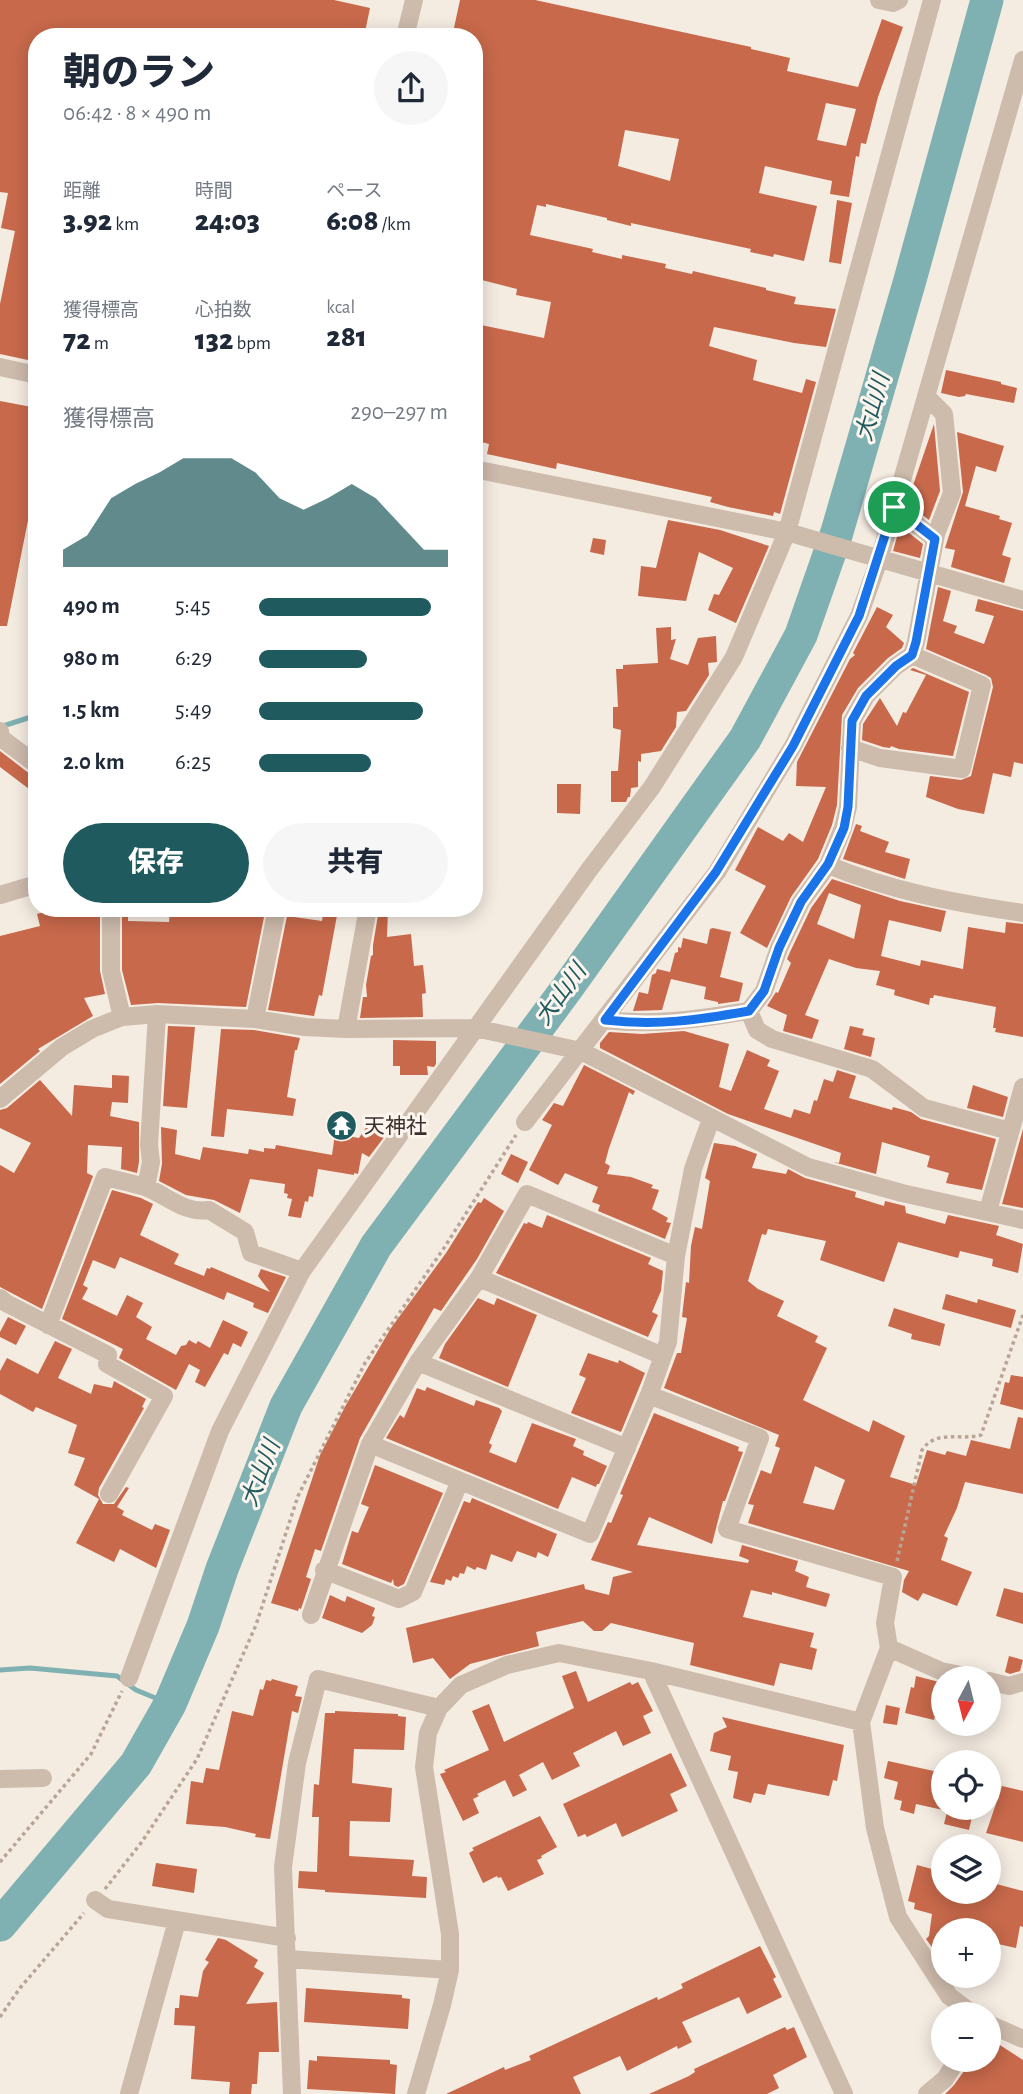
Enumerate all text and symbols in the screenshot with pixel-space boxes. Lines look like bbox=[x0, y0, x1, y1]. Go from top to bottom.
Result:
button: share bbox=[374, 51, 448, 125]
text: 朝のラン bbox=[63, 55, 215, 93]
text: 06:42 · 8 × 490 m bbox=[63, 102, 211, 125]
text: 距離 bbox=[63, 182, 101, 201]
text: 時間 bbox=[195, 182, 233, 201]
text: ペース bbox=[326, 182, 382, 201]
text: 3.92 bbox=[63, 206, 112, 236]
text: 24:03 bbox=[195, 206, 260, 236]
text: 6:08 bbox=[326, 206, 378, 236]
text: km bbox=[112, 215, 139, 234]
text: /km bbox=[378, 215, 411, 234]
text: kcal bbox=[326, 298, 355, 317]
text: 獲得標高 bbox=[63, 301, 139, 320]
text: 心拍数 bbox=[195, 301, 252, 320]
text: 281 bbox=[326, 322, 367, 352]
text: 72 bbox=[63, 325, 91, 355]
text: 132 bbox=[195, 325, 233, 355]
text: m bbox=[91, 334, 109, 353]
text: bpm bbox=[233, 334, 271, 353]
water label: 大山川 bbox=[851, 368, 895, 444]
text: 290–297 m bbox=[351, 401, 448, 424]
text: 獲得標高 bbox=[63, 408, 155, 431]
pin bbox=[864, 477, 924, 537]
icon: arrive bbox=[875, 488, 913, 526]
text: 490 m bbox=[63, 595, 120, 618]
text: 5:45 bbox=[175, 595, 211, 618]
text: 980 m bbox=[63, 647, 119, 670]
text: 6:29 bbox=[175, 647, 212, 670]
text: 1.5 km bbox=[63, 699, 120, 722]
text: 5:49 bbox=[175, 699, 212, 722]
text: 2.0 km bbox=[63, 751, 125, 774]
text: 6:25 bbox=[175, 751, 211, 774]
button: 保存 bbox=[63, 823, 249, 903]
button: 共有 bbox=[263, 823, 448, 903]
water label: 大山川 bbox=[530, 957, 593, 1030]
temple icon: 天神社 bbox=[324, 1109, 358, 1143]
place label: 天神社 bbox=[364, 1115, 427, 1137]
water label: 大山川 bbox=[236, 1434, 286, 1510]
north arrow bbox=[931, 1666, 1001, 1736]
map controls bbox=[931, 1666, 1001, 2072]
button: locate bbox=[931, 1750, 1001, 1820]
button: layers bbox=[931, 1834, 1001, 1904]
button: + bbox=[931, 1918, 1001, 1988]
button: − bbox=[931, 2002, 1001, 2072]

